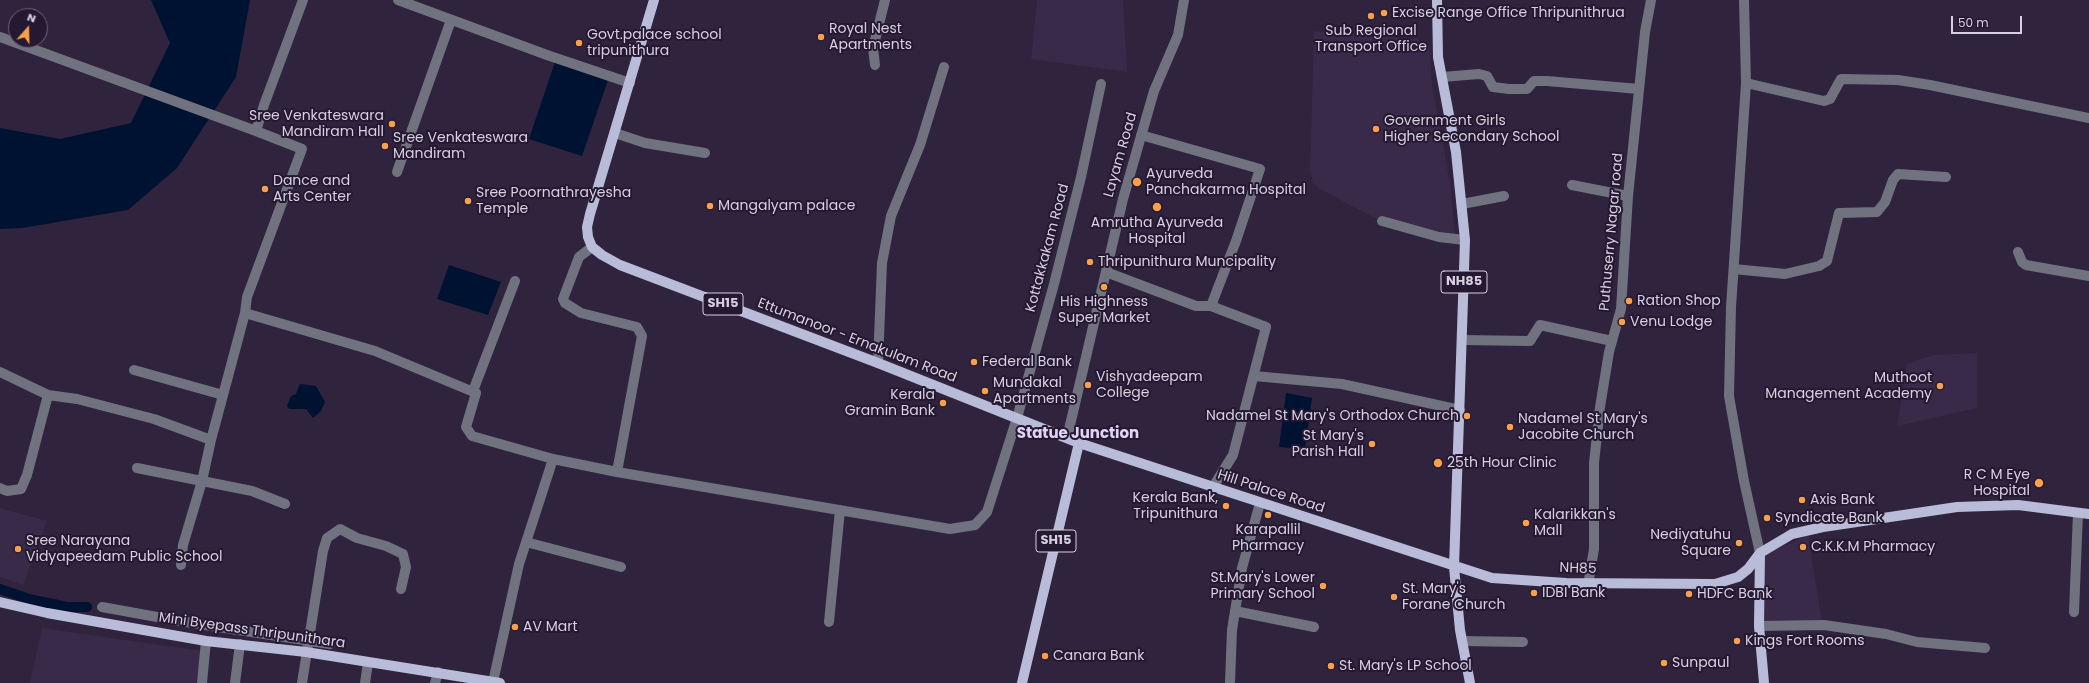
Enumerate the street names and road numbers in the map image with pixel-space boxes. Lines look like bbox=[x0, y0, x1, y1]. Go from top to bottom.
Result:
street label: Layam Road bbox=[1101, 111, 1141, 199]
street label: Puthuserry Nagar road bbox=[1597, 152, 1627, 312]
street label: Kottakkakam Road bbox=[1023, 182, 1073, 314]
road number: NH85 bbox=[1441, 271, 1487, 293]
road number: SH15 bbox=[703, 293, 743, 315]
street label: Ettumanoor - Ernakulam Road bbox=[755, 295, 959, 387]
street label: Hill Palace Road bbox=[1215, 467, 1327, 517]
road number: SH15 bbox=[1036, 530, 1076, 552]
street label: NH85 bbox=[1559, 560, 1597, 578]
street label: Mini Byepass Thripunithara bbox=[158, 610, 346, 652]

